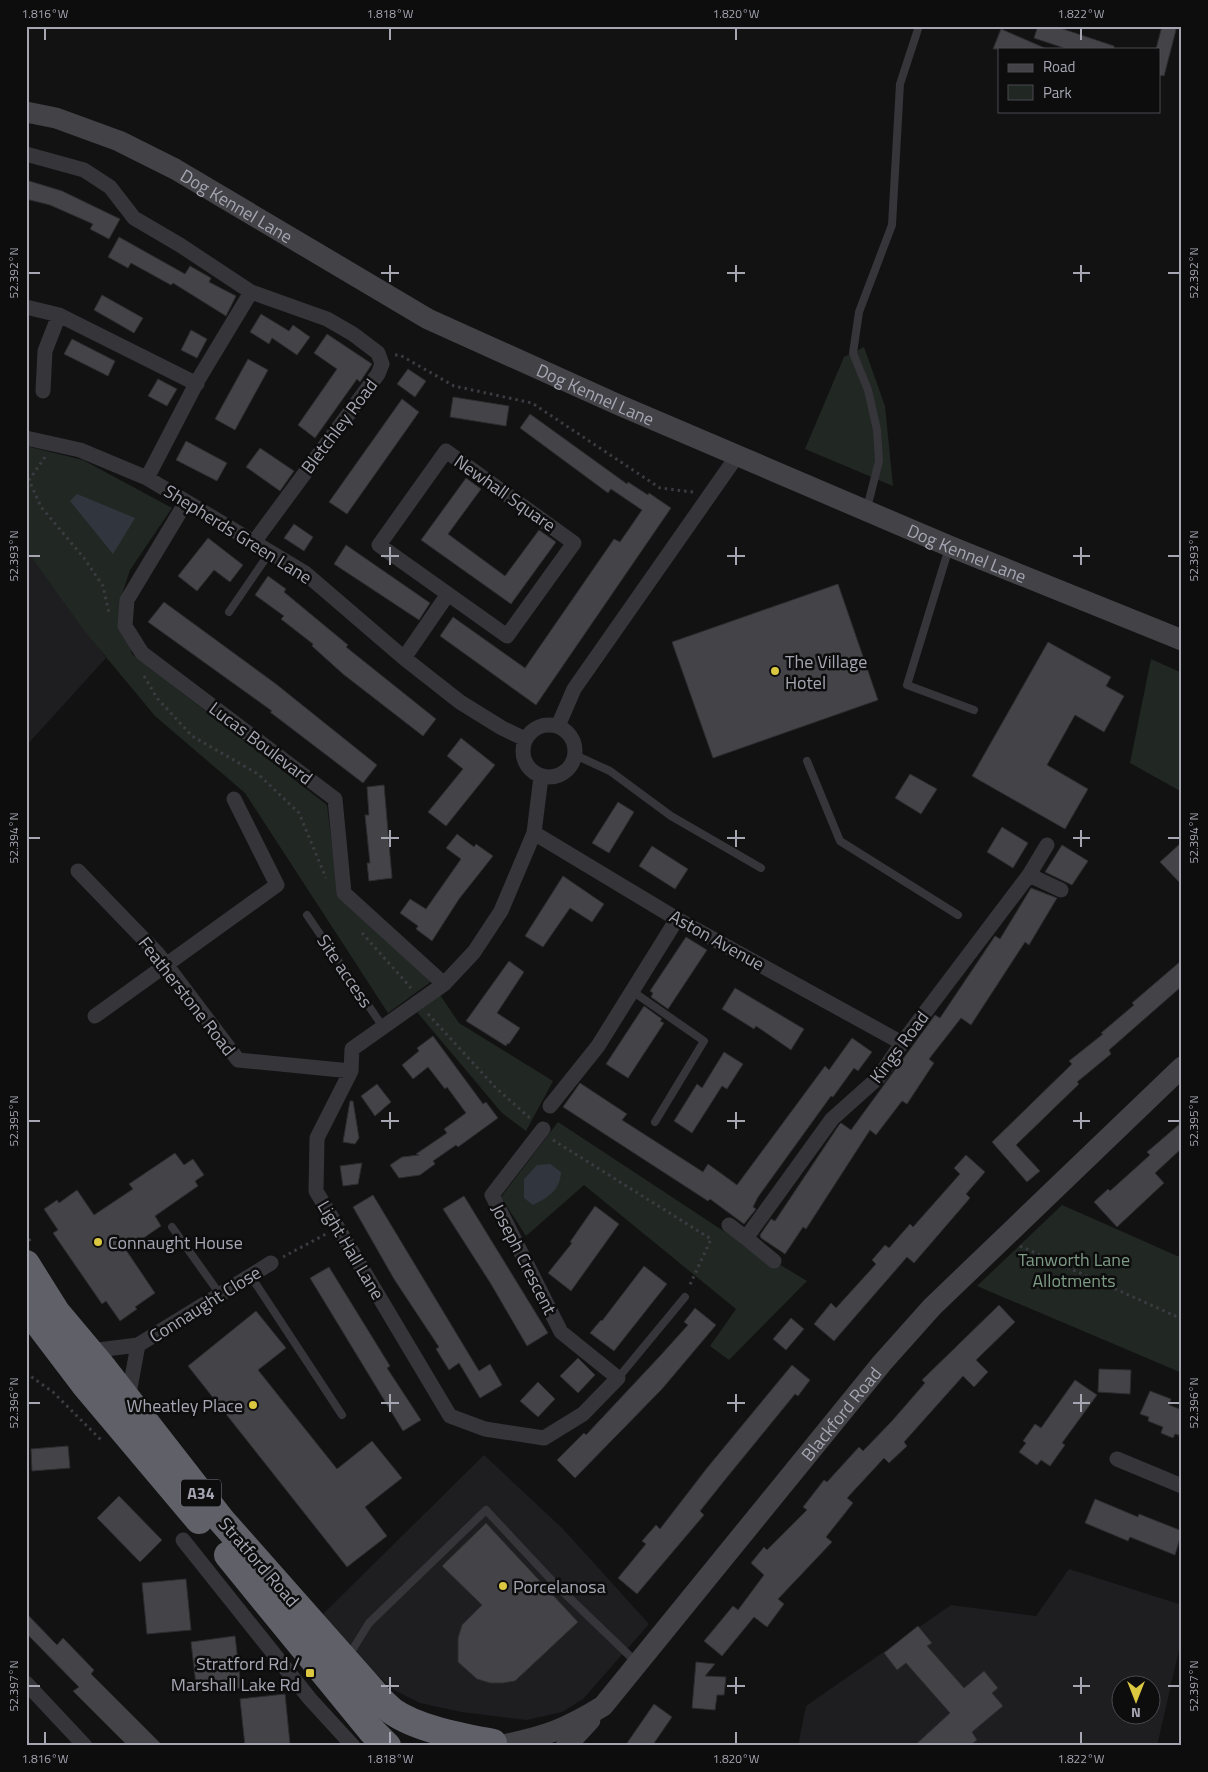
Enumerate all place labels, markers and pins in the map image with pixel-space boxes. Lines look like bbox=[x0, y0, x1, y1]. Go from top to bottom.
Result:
place label: The Village Hotel bbox=[785, 648, 867, 696]
marker: The Village Hotel bbox=[769, 665, 781, 677]
place label: Connaught House bbox=[108, 1229, 243, 1256]
marker: Connaught House bbox=[92, 1236, 104, 1248]
place label: Wheatley Place bbox=[127, 1392, 243, 1419]
marker: Wheatley Place bbox=[247, 1399, 259, 1411]
place label: Porcelanosa bbox=[513, 1573, 606, 1600]
marker: Porcelanosa bbox=[497, 1580, 509, 1592]
place label: Stratford Rd / Marshall Lake Rd bbox=[171, 1650, 300, 1698]
marker: Stratford Rd / Marshall Lake Rd bbox=[304, 1667, 316, 1679]

